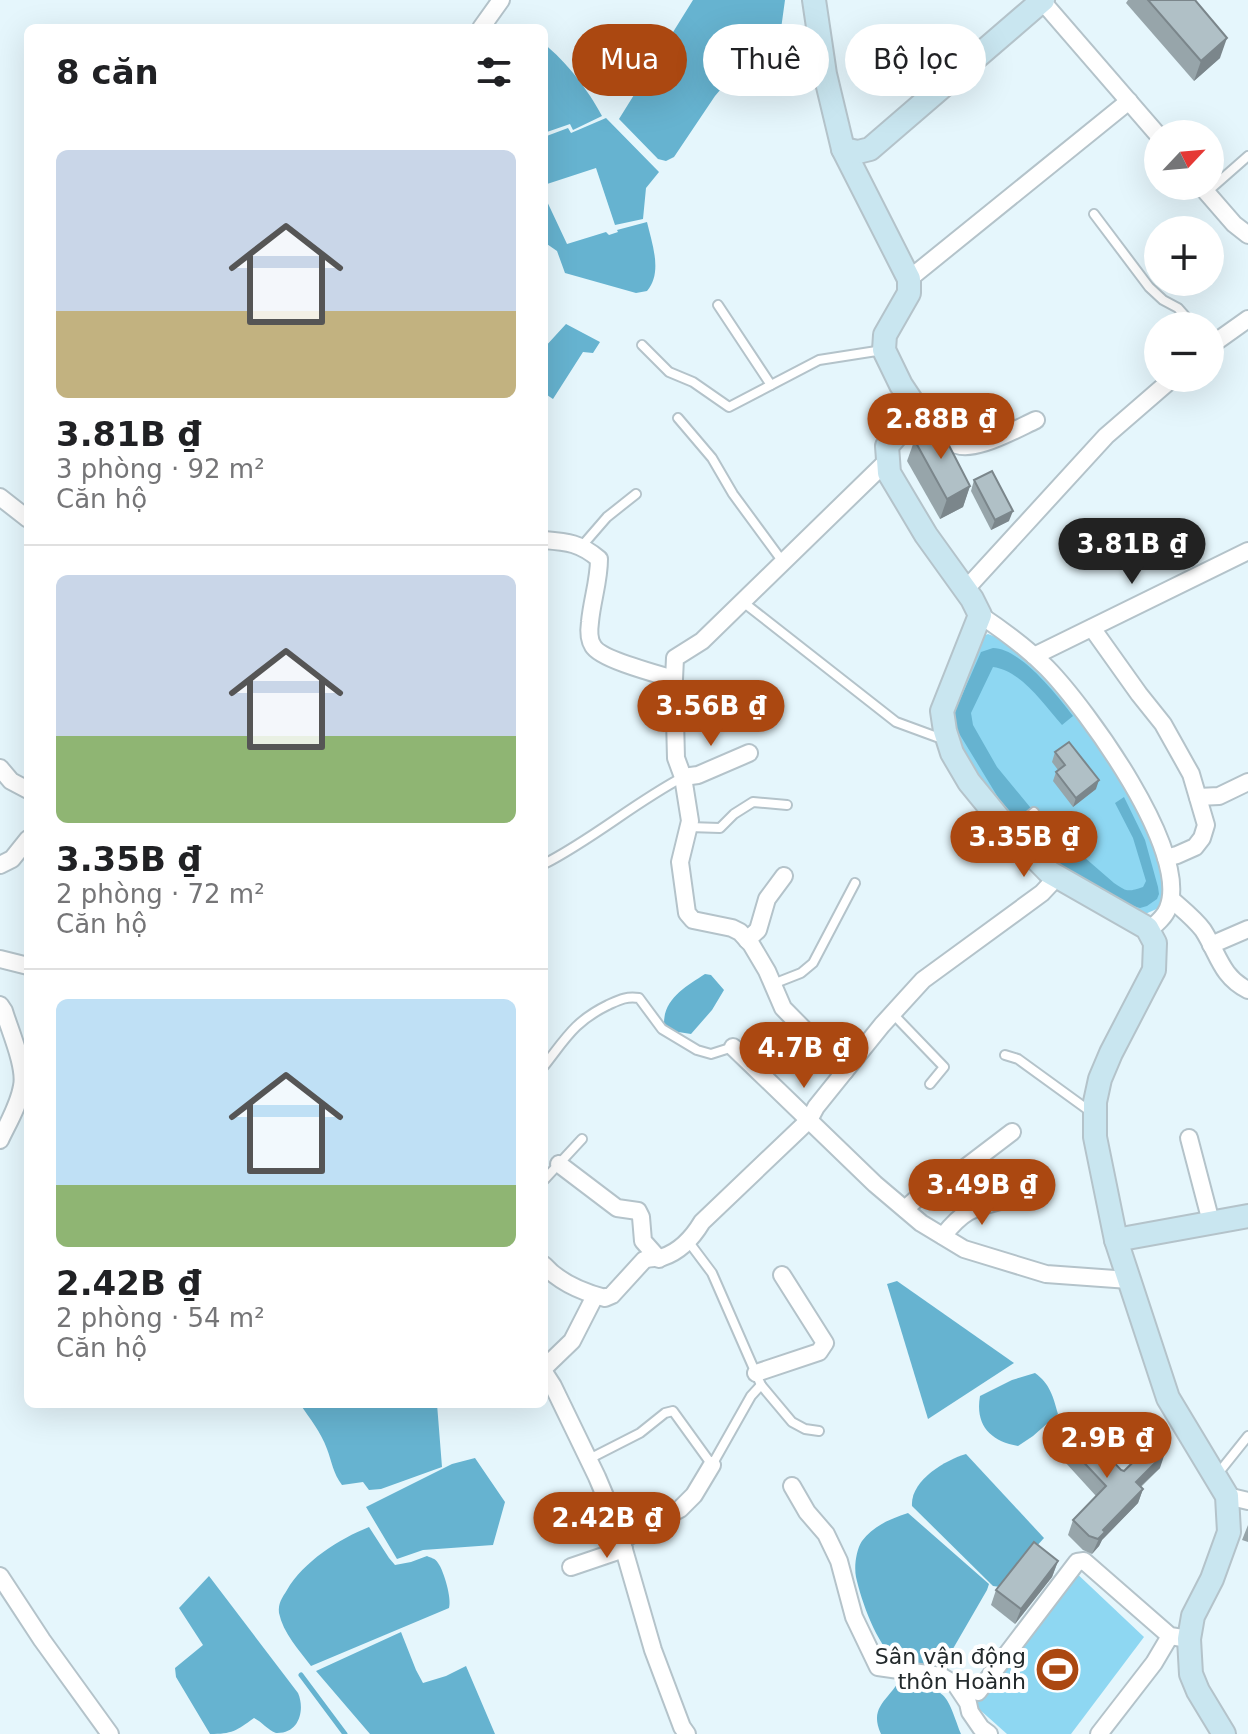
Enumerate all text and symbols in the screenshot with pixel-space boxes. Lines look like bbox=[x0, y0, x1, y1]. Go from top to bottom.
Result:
chip: Mua bbox=[572, 24, 687, 96]
chip: Thuê bbox=[703, 24, 829, 96]
chip: Bộ lọc bbox=[845, 24, 986, 96]
icon: filters bbox=[472, 50, 516, 94]
text: 8 căn bbox=[56, 52, 159, 92]
north arrow bbox=[1144, 120, 1224, 200]
map controls bbox=[1144, 120, 1224, 392]
icon: home bbox=[214, 202, 358, 346]
button: + bbox=[1144, 216, 1224, 296]
button: − bbox=[1144, 312, 1224, 392]
pin: 2.88B ₫ bbox=[867, 393, 1015, 461]
text: 2.88B ₫ bbox=[885, 404, 997, 434]
text: 3.81B ₫ bbox=[56, 414, 201, 454]
text: 3 phòng · 92 m² bbox=[56, 454, 265, 484]
text: Căn hộ bbox=[56, 484, 147, 514]
pin: 3.81B ₫ bbox=[1058, 518, 1206, 586]
text: 3.81B ₫ bbox=[1076, 529, 1188, 559]
icon: home bbox=[214, 627, 358, 771]
pin: 3.56B ₫ bbox=[637, 680, 785, 748]
text: 3.56B ₫ bbox=[655, 691, 767, 721]
pin: 3.35B ₫ bbox=[950, 811, 1098, 879]
text: 3.35B ₫ bbox=[968, 822, 1080, 852]
text: 3.35B ₫ bbox=[56, 839, 201, 879]
text: 2 phòng · 72 m² bbox=[56, 879, 265, 909]
text: Căn hộ bbox=[56, 909, 147, 939]
pin: 4.7B ₫ bbox=[739, 1022, 869, 1090]
text: 4.7B ₫ bbox=[757, 1033, 851, 1063]
icon: home bbox=[214, 1051, 358, 1195]
pin: 3.49B ₫ bbox=[908, 1159, 1056, 1227]
text: 3.49B ₫ bbox=[926, 1170, 1038, 1200]
text: 2.42B ₫ bbox=[56, 1263, 201, 1303]
text: 2 phòng · 54 m² bbox=[56, 1303, 265, 1333]
text: Căn hộ bbox=[56, 1333, 147, 1363]
pin: 2.9B ₫ bbox=[1042, 1412, 1172, 1480]
text: 2.9B ₫ bbox=[1060, 1423, 1154, 1453]
pin: 2.42B ₫ bbox=[533, 1492, 681, 1560]
text: 2.42B ₫ bbox=[551, 1503, 663, 1533]
place label: Sân vận động thôn Hoành bbox=[875, 1644, 1026, 1694]
sports icon: Sân vận động thôn Hoành bbox=[1033, 1645, 1081, 1693]

